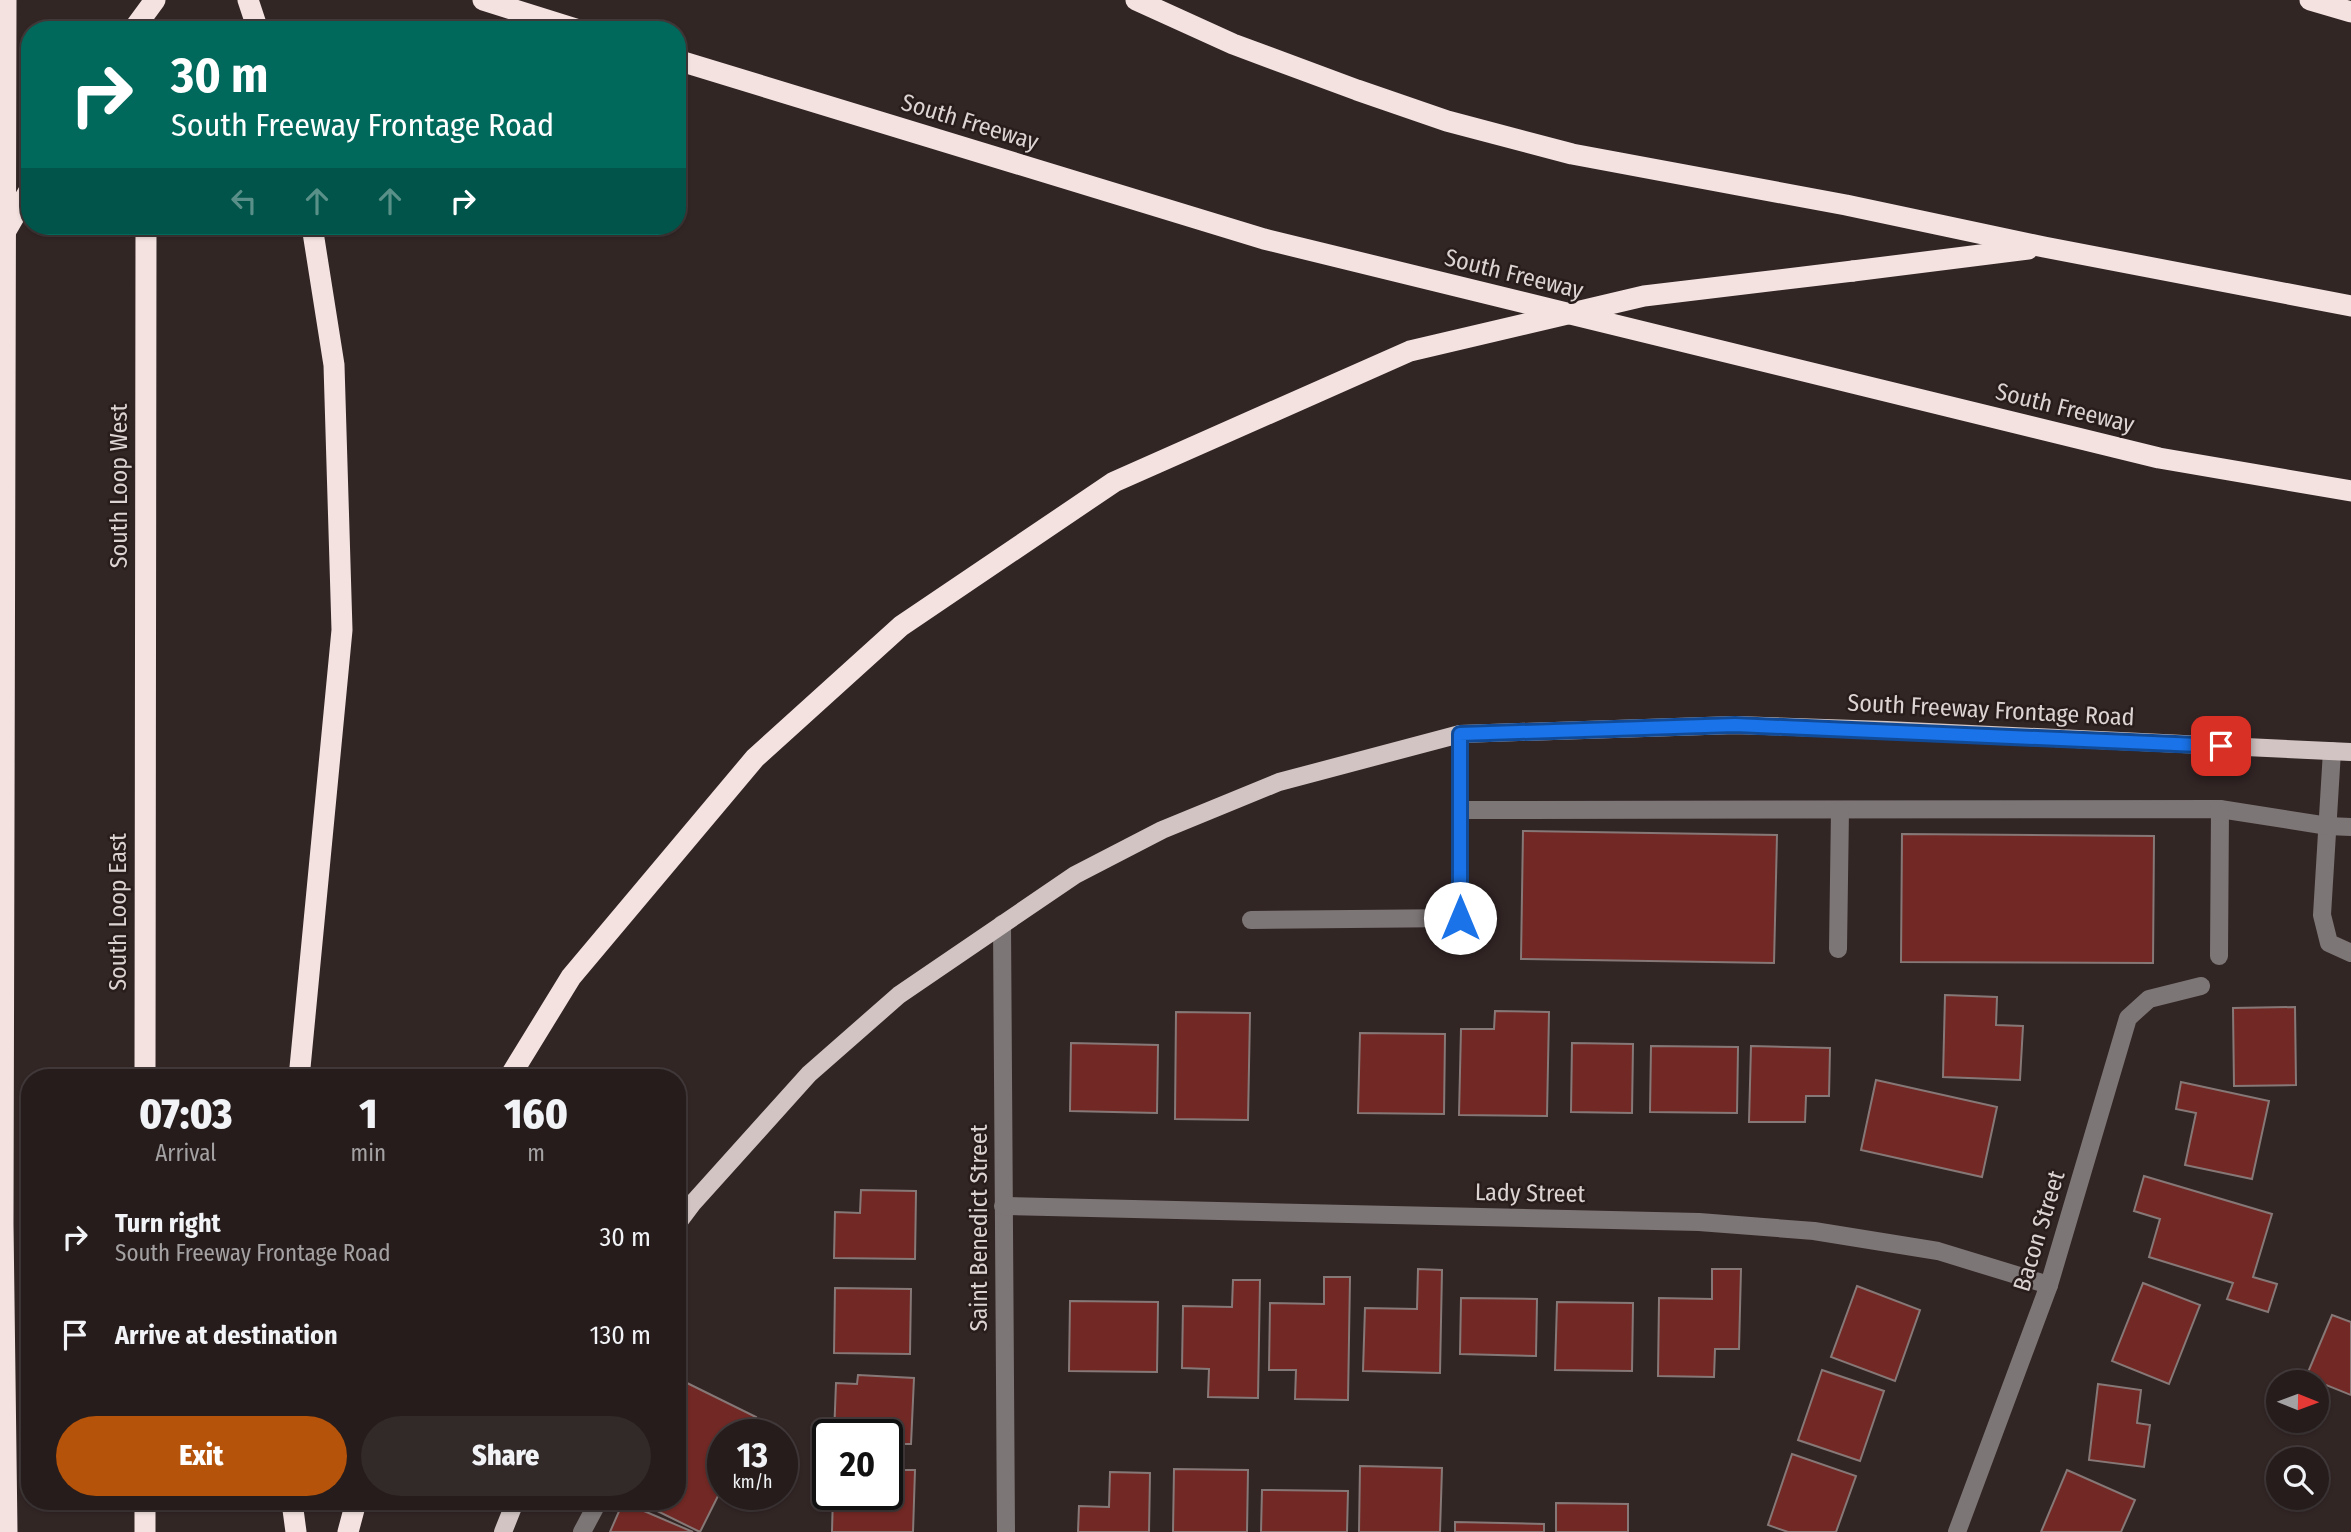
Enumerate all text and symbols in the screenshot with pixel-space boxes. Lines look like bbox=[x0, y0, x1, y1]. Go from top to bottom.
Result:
text: 30 m bbox=[171, 46, 269, 105]
icon: right bbox=[56, 49, 147, 140]
street label: South Freeway bbox=[898, 88, 1042, 156]
text: South Freeway Frontage Road bbox=[171, 106, 554, 144]
icon: left bbox=[225, 182, 263, 220]
icon: ahead bbox=[298, 182, 336, 220]
icon: ahead bbox=[371, 182, 409, 220]
icon: right bbox=[444, 182, 482, 220]
street label: South Freeway bbox=[1442, 243, 1586, 305]
street label: South Freeway bbox=[1993, 377, 2137, 439]
street label: South Loop West bbox=[105, 404, 133, 568]
street label: South Freeway Frontage Road bbox=[1847, 688, 2135, 732]
pin bbox=[2191, 716, 2251, 776]
icon: arrive bbox=[2202, 727, 2240, 765]
street label: South Loop East bbox=[104, 833, 132, 991]
position arrow bbox=[1423, 881, 1497, 955]
text: 07:03 bbox=[139, 1089, 232, 1139]
text: 1 bbox=[359, 1089, 377, 1139]
text: 160 bbox=[504, 1089, 568, 1139]
street label: Saint Benedict Street bbox=[965, 1124, 993, 1332]
text: Arrival bbox=[155, 1139, 216, 1167]
text: min bbox=[351, 1139, 386, 1167]
text: m bbox=[527, 1139, 545, 1167]
street label: Bacon Street bbox=[2007, 1167, 2071, 1295]
street label: Lady Street bbox=[1475, 1178, 1586, 1208]
text: Turn right bbox=[115, 1208, 221, 1239]
icon: right bbox=[56, 1218, 94, 1256]
text: 30 m bbox=[600, 1222, 651, 1253]
text: South Freeway Frontage Road bbox=[115, 1239, 390, 1267]
icon: arrive bbox=[56, 1316, 94, 1354]
text: Arrive at destination bbox=[115, 1320, 338, 1351]
text: 130 m bbox=[589, 1320, 651, 1351]
north arrow bbox=[2266, 1370, 2329, 1433]
map controls bbox=[2266, 1370, 2329, 1510]
button: Exit bbox=[56, 1416, 347, 1496]
button: Share bbox=[361, 1416, 651, 1496]
speed limit sign: 20 bbox=[812, 1419, 903, 1510]
text: 13 bbox=[737, 1434, 768, 1476]
button: search bbox=[2266, 1447, 2329, 1510]
text: km/h bbox=[732, 1471, 773, 1493]

